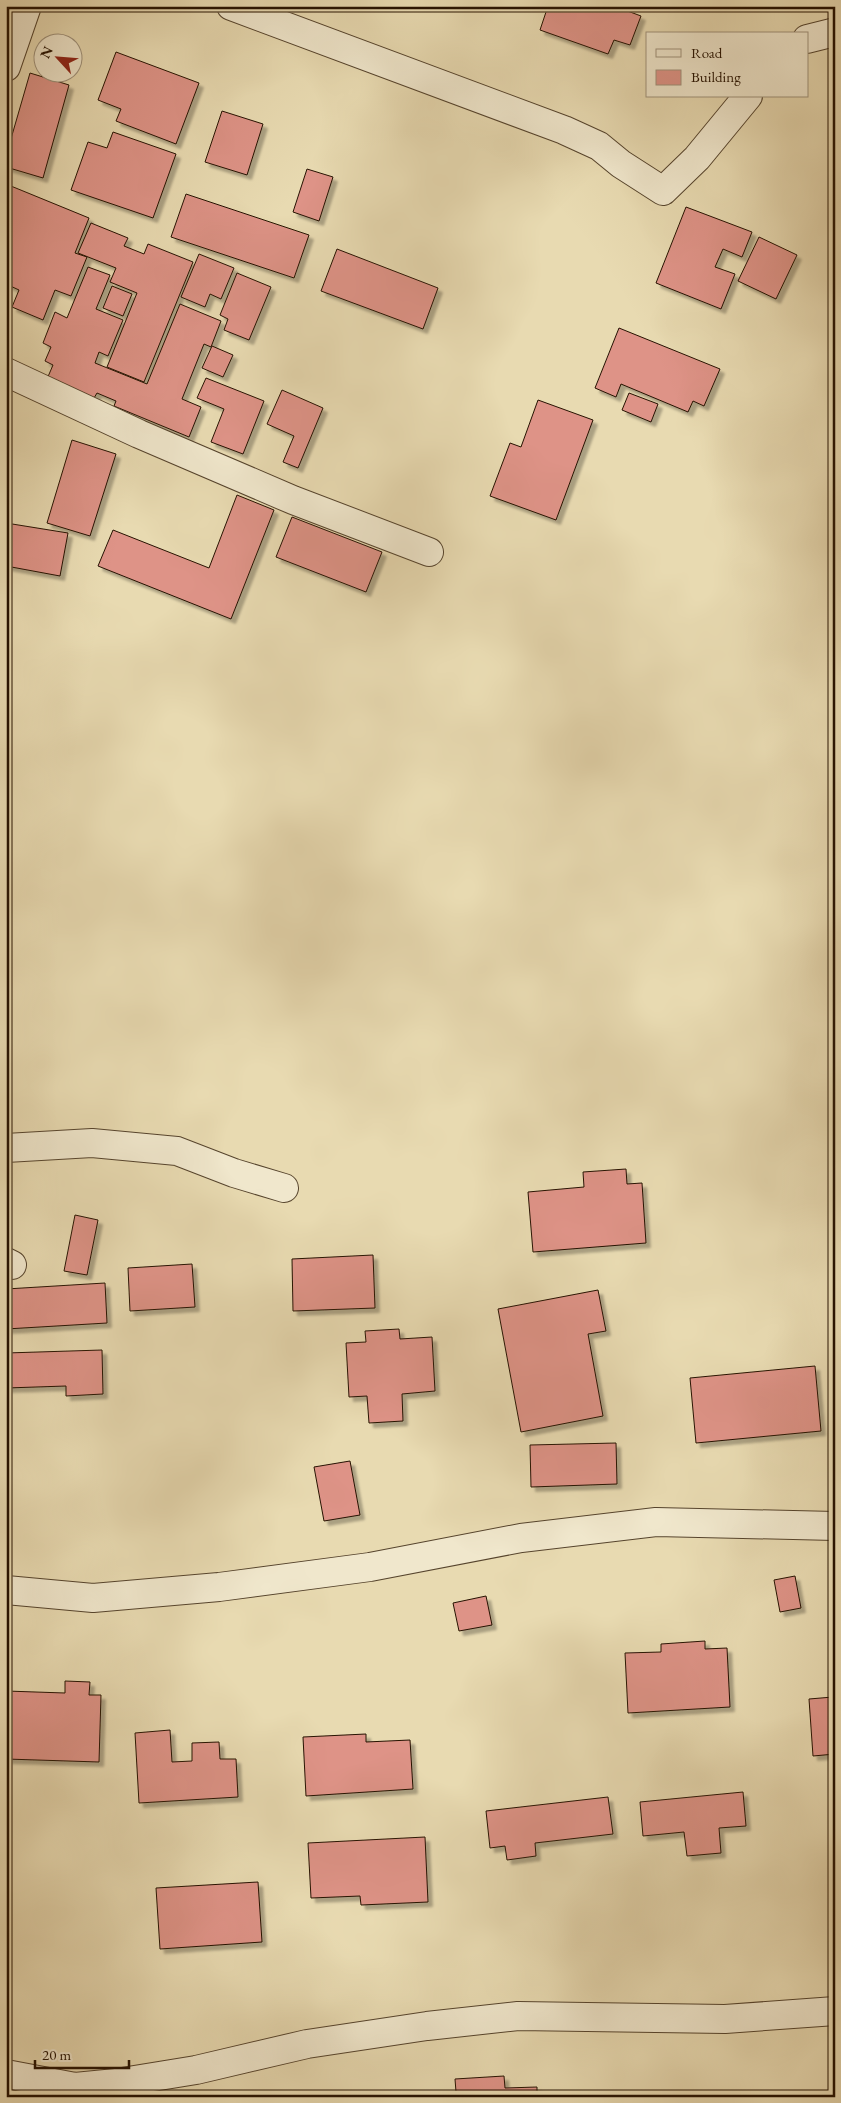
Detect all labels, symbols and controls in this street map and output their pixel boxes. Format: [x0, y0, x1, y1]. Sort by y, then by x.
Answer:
north arrow [32, 32, 82, 82]
legend [646, 32, 808, 98]
text: N [36, 43, 57, 61]
text: Road [691, 43, 723, 62]
text: Building [691, 67, 741, 86]
scale bar [35, 2038, 129, 2070]
text: 20 m [42, 2045, 71, 2064]

